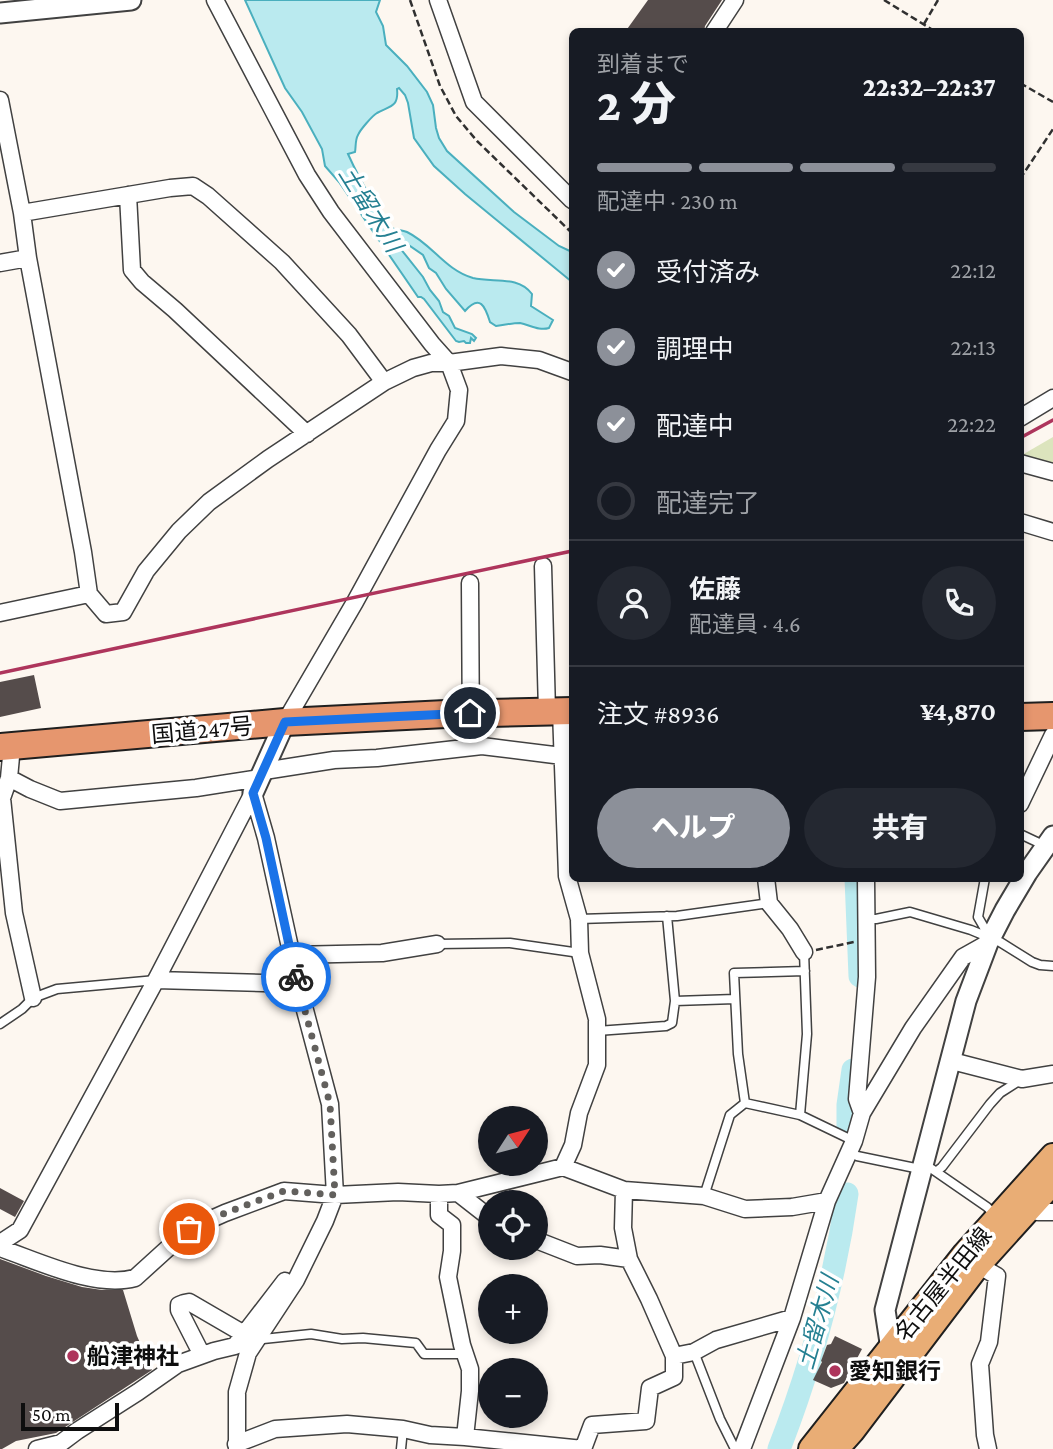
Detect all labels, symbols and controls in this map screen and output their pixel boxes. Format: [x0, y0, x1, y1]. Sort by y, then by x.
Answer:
text: 到着まで [597, 51, 689, 77]
text: 22:32–22:37 [863, 73, 996, 102]
text: 2 分 [597, 79, 676, 130]
water label: 土留木川 [334, 161, 409, 259]
text: 配達中 · 230 m [597, 188, 738, 214]
icon: check [597, 251, 635, 289]
text: 22:12 [950, 257, 996, 283]
text: 受付済み [656, 258, 760, 287]
icon: check [597, 328, 635, 366]
text: 22:13 [950, 334, 996, 360]
text: 調理中 [656, 335, 734, 364]
icon: check [597, 405, 635, 443]
text: 22:22 [947, 411, 996, 437]
text: 配達中 [656, 412, 734, 441]
text: 配達完了 [656, 489, 760, 518]
button: person [597, 566, 671, 640]
button: phone [922, 566, 996, 640]
text: 佐藤 [689, 575, 741, 604]
text: 配達員 · 4.6 [689, 611, 801, 637]
pin [440, 683, 500, 743]
icon: home [451, 694, 489, 732]
text: ¥4,870 [920, 697, 996, 726]
text: 注文 #8936 [597, 700, 719, 729]
street label: 国道247号 [150, 713, 254, 747]
button: ヘルプ [597, 788, 790, 868]
button: 共有 [804, 788, 996, 868]
courier [261, 942, 331, 1012]
icon: bike [277, 958, 315, 996]
north arrow [478, 1106, 548, 1176]
map controls [478, 1106, 548, 1428]
button: locate [478, 1190, 548, 1260]
pin [159, 1199, 219, 1259]
icon: bag [170, 1210, 208, 1248]
street label: 名古屋半田線 [889, 1222, 997, 1346]
water label: 土留木川 [791, 1269, 844, 1372]
button: + [478, 1274, 548, 1344]
place label: 船津神社 [87, 1343, 179, 1369]
marker: 船津神社 [65, 1348, 81, 1364]
button: − [478, 1358, 548, 1428]
place label: 愛知銀行 [849, 1358, 941, 1384]
marker: 愛知銀行 [827, 1363, 843, 1379]
scale bar [21, 1400, 119, 1432]
text: 50 m [32, 1404, 71, 1425]

